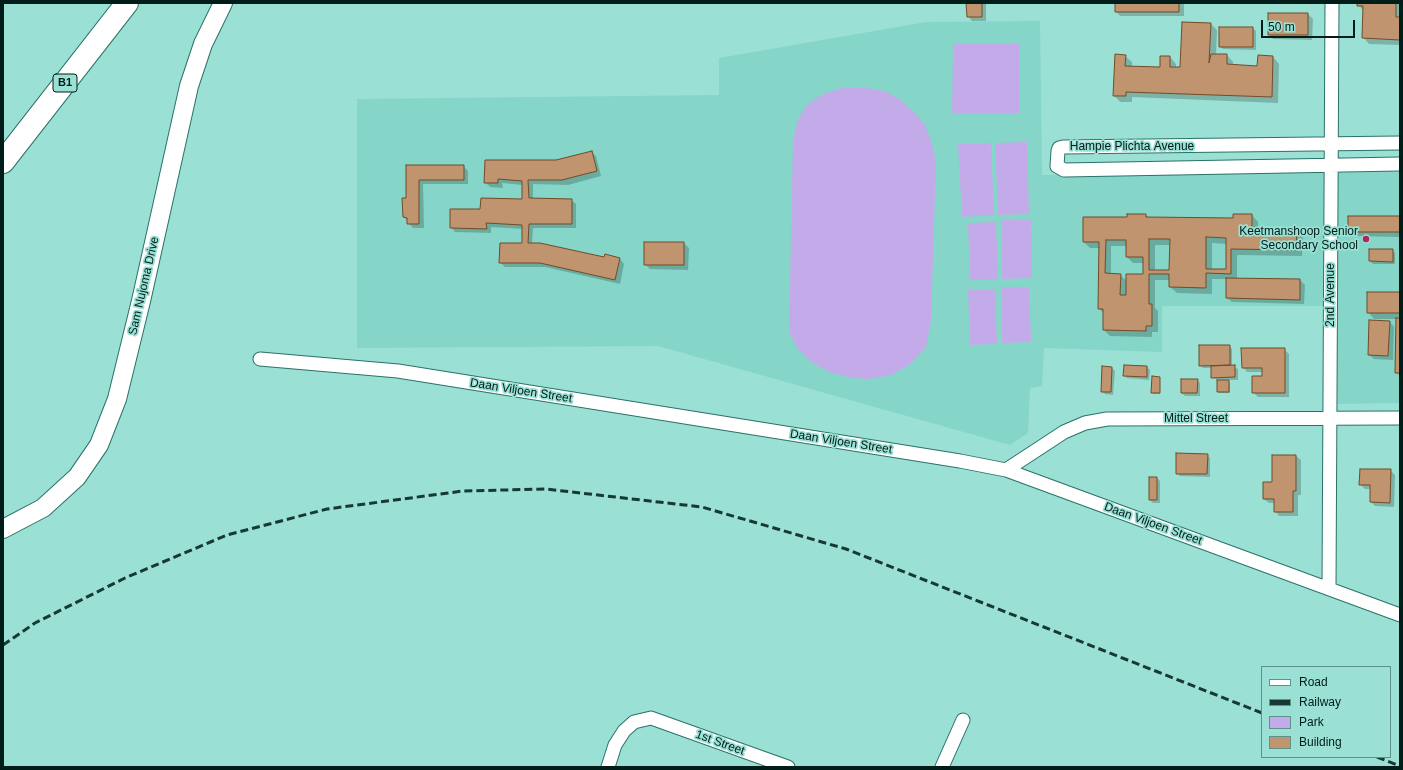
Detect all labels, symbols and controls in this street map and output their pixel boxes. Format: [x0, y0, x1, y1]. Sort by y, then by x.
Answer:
scale bar [1263, 12, 1357, 38]
text: 50 m [1268, 20, 1295, 34]
road number: B1 [53, 74, 77, 92]
street label: Hampie Plichta Avenue [1070, 140, 1194, 154]
place label: Keetmanshoop Senior Secondary School [1239, 225, 1358, 253]
marker: Keetmanshoop Senior Secondary School [1361, 234, 1371, 244]
street label: Sam Nujoma Drive [126, 235, 162, 337]
street label: 2nd Avenue [1324, 263, 1338, 327]
street label: Daan Viljoen Street [469, 376, 573, 406]
street label: Mittel Street [1164, 412, 1228, 426]
street label: Daan Viljoen Street [789, 427, 893, 457]
street label: Daan Viljoen Street [1102, 500, 1204, 548]
legend [1261, 666, 1391, 758]
text: Road [1299, 675, 1328, 689]
text: Railway [1299, 695, 1341, 709]
text: Park [1299, 715, 1324, 729]
street label: 1st Street [693, 727, 747, 759]
text: Building [1299, 735, 1342, 749]

